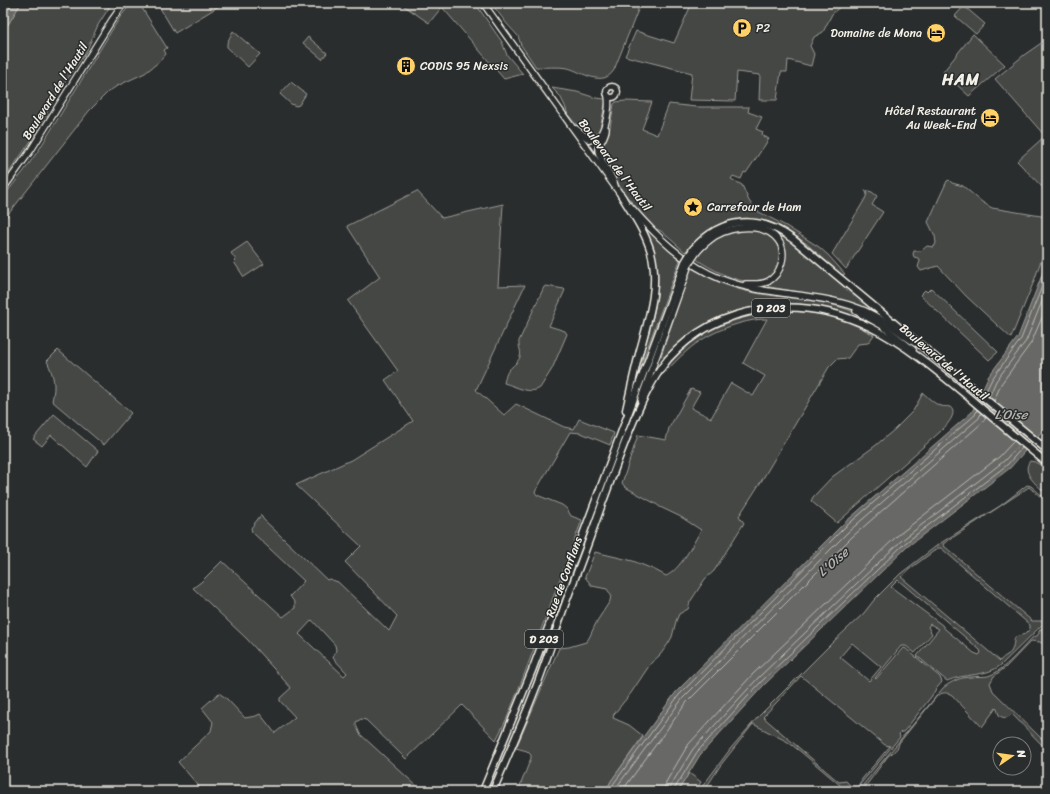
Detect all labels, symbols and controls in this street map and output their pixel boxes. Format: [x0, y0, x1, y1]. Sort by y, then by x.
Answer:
parking icon: P2 [731, 17, 753, 39]
place label: P2 [756, 17, 770, 39]
place label: Domaine de Mona [831, 22, 922, 44]
hotel icon: Domaine de Mona [925, 22, 947, 44]
street label: Boulevard de l'Hautil [16, 37, 94, 144]
building icon: CODIS 95 Nexsis [395, 55, 417, 77]
place label: CODIS 95 Nexsis [420, 55, 508, 77]
district label: HAM [941, 65, 980, 94]
place label: Hôtel Restaurant Au Week-End [885, 100, 977, 136]
hotel icon: Hôtel Restaurant Au Week-End [979, 107, 1001, 129]
street label: Boulevard de l'Hautil [573, 114, 658, 217]
place icon: Carrefour de Ham [682, 196, 704, 218]
place label: Carrefour de Ham [707, 196, 802, 218]
road number: D 203 [752, 299, 790, 317]
street label: Boulevard de l'Hautil [894, 318, 994, 407]
water label: L’Oise [995, 403, 1029, 426]
street label: Rue de Conflans [539, 534, 589, 620]
water label: L'Oise [812, 541, 855, 582]
road number: D 203 [525, 630, 563, 648]
north arrow [992, 736, 1032, 776]
text: N [1011, 747, 1031, 760]

